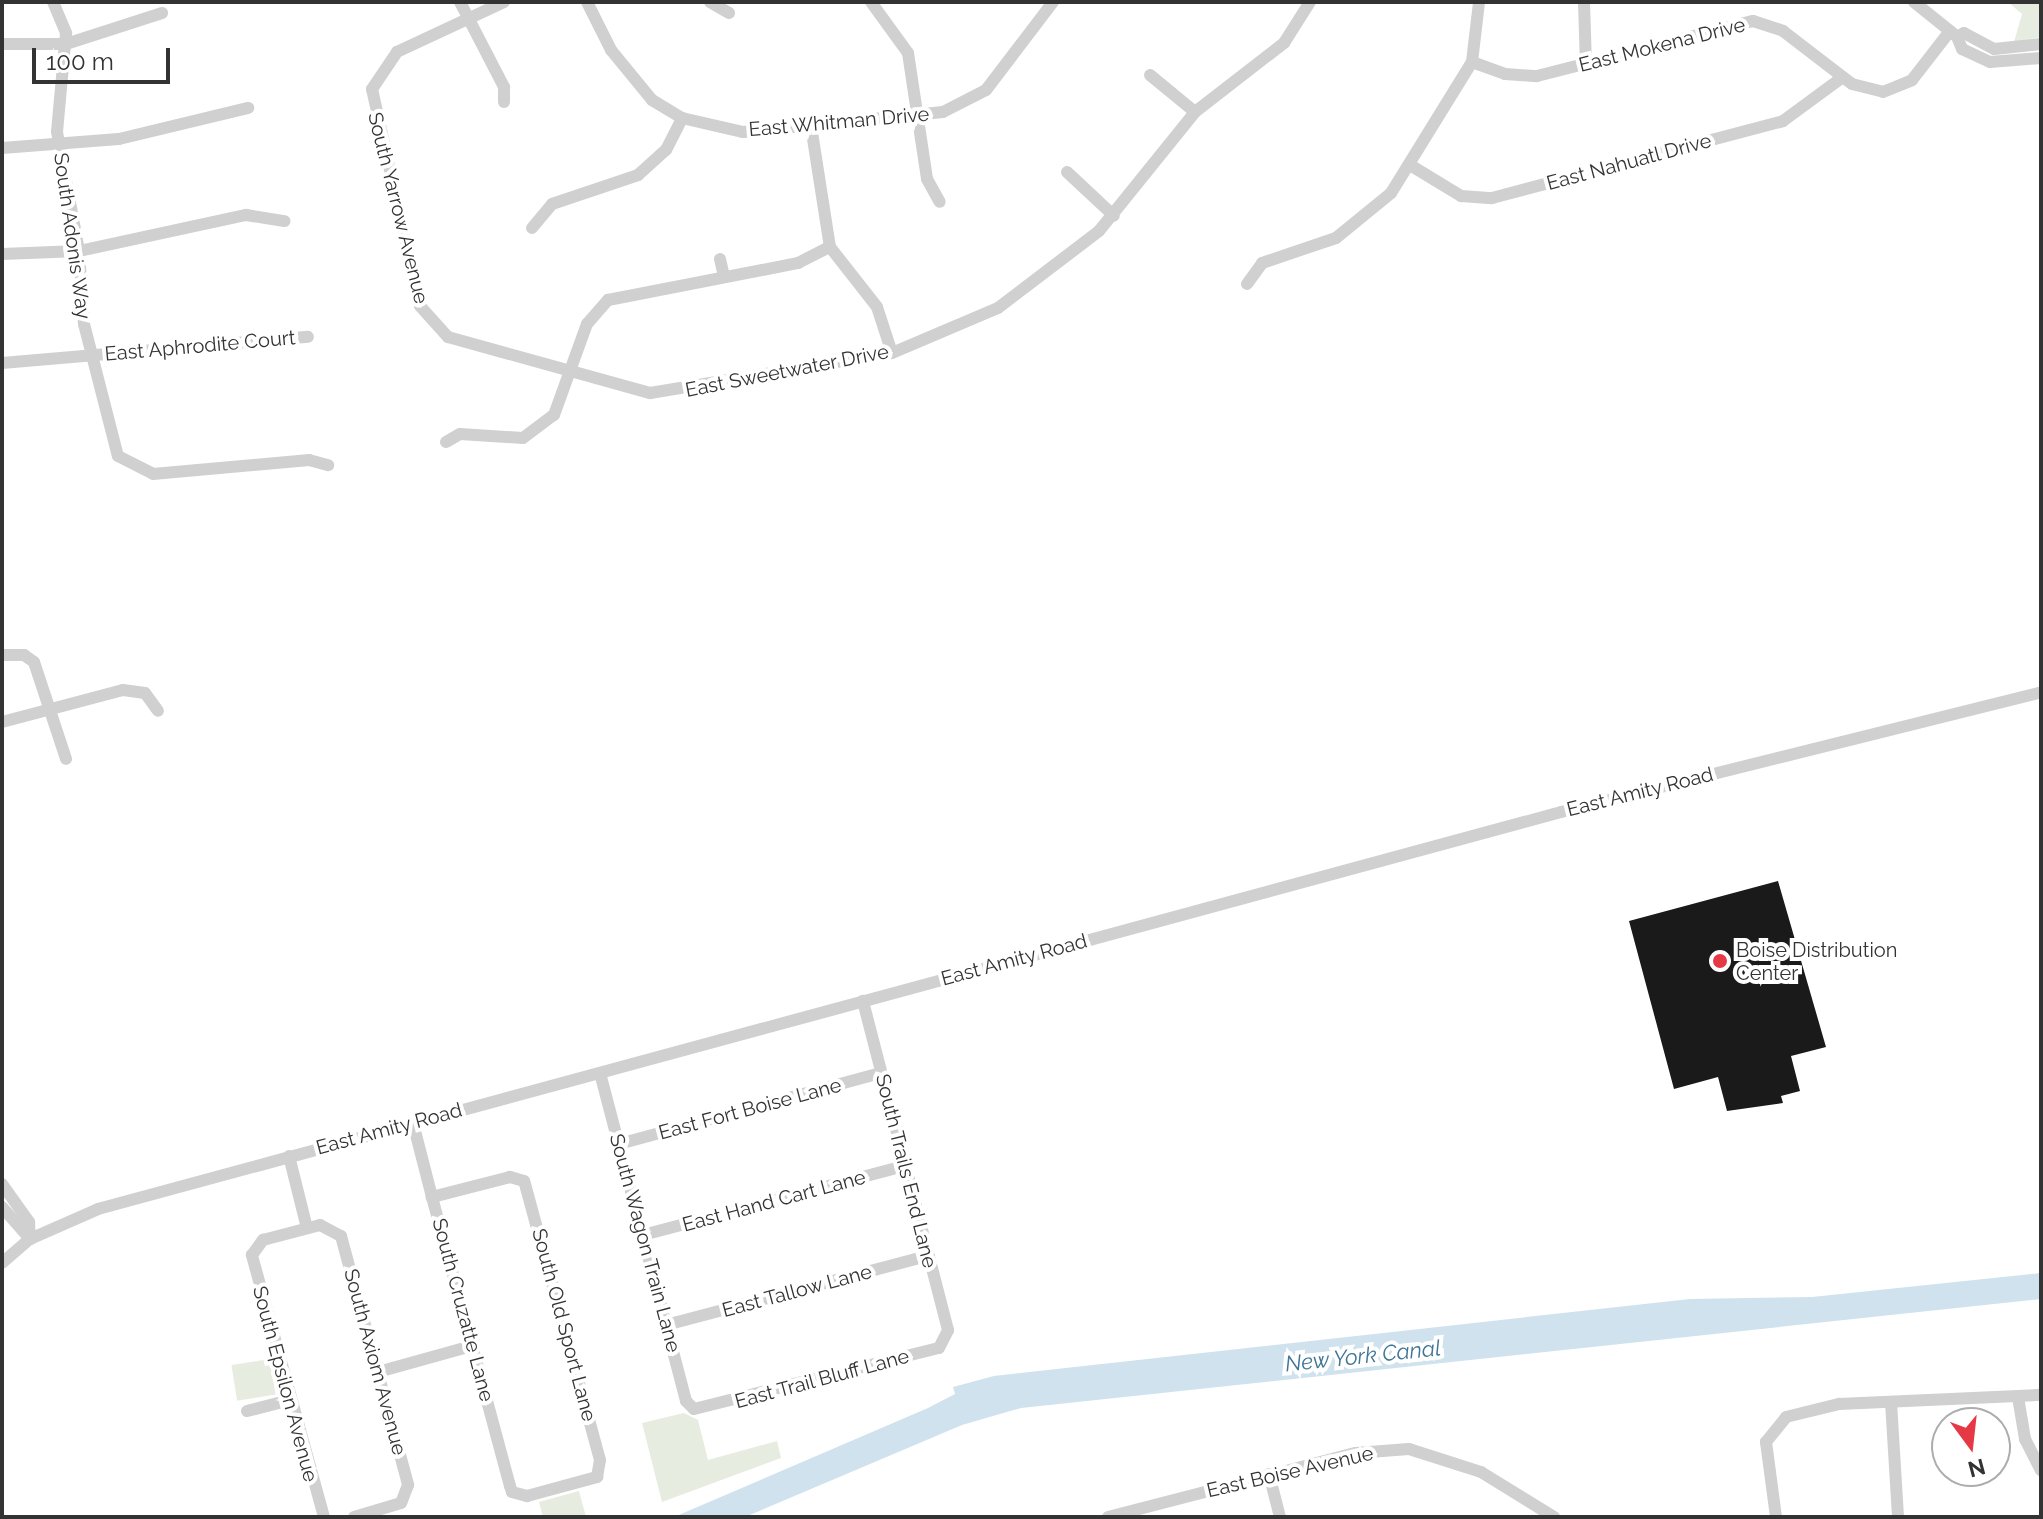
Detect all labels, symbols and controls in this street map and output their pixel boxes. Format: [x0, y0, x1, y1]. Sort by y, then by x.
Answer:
street label: East Mokena Drive [1576, 13, 1748, 77]
scale bar [36, 32, 174, 82]
text: 100 m [46, 47, 114, 76]
street label: East Whitman Drive [747, 102, 931, 142]
street label: South Yarrow Avenue [362, 109, 434, 307]
street label: East Nahuatl Drive [1544, 128, 1714, 196]
street label: South Adonis Way [48, 151, 96, 321]
street label: East Aphrodite Court [103, 326, 297, 366]
street label: East Sweetwater Drive [683, 339, 891, 403]
street label: East Amity Road [1564, 762, 1716, 822]
street label: East Amity Road [938, 929, 1090, 991]
place label: Boise Distribution Center [1736, 938, 1897, 985]
marker: Boise Distribution Center [1711, 952, 1729, 970]
street label: South Trails End Lane [870, 1071, 942, 1271]
street label: East Fort Boise Lane [656, 1073, 844, 1145]
street label: East Amity Road [313, 1098, 465, 1160]
street label: South Wagon Train Lane [604, 1130, 686, 1356]
street label: East Hand Cart Lane [680, 1165, 868, 1237]
street label: South Cruzatte Lane [427, 1216, 499, 1404]
street label: South Old Sport Lane [527, 1226, 601, 1424]
street label: East Tallow Lane [719, 1259, 875, 1323]
street label: South Axiom Avenue [338, 1266, 412, 1458]
street label: South Epsilon Avenue [247, 1283, 323, 1485]
water label: New York Canal [1283, 1335, 1443, 1377]
street label: East Trail Bluff Lane [731, 1344, 913, 1414]
north arrow [1931, 1407, 2011, 1487]
street label: East Boise Avenue [1204, 1441, 1376, 1503]
text: N [1965, 1454, 1988, 1483]

